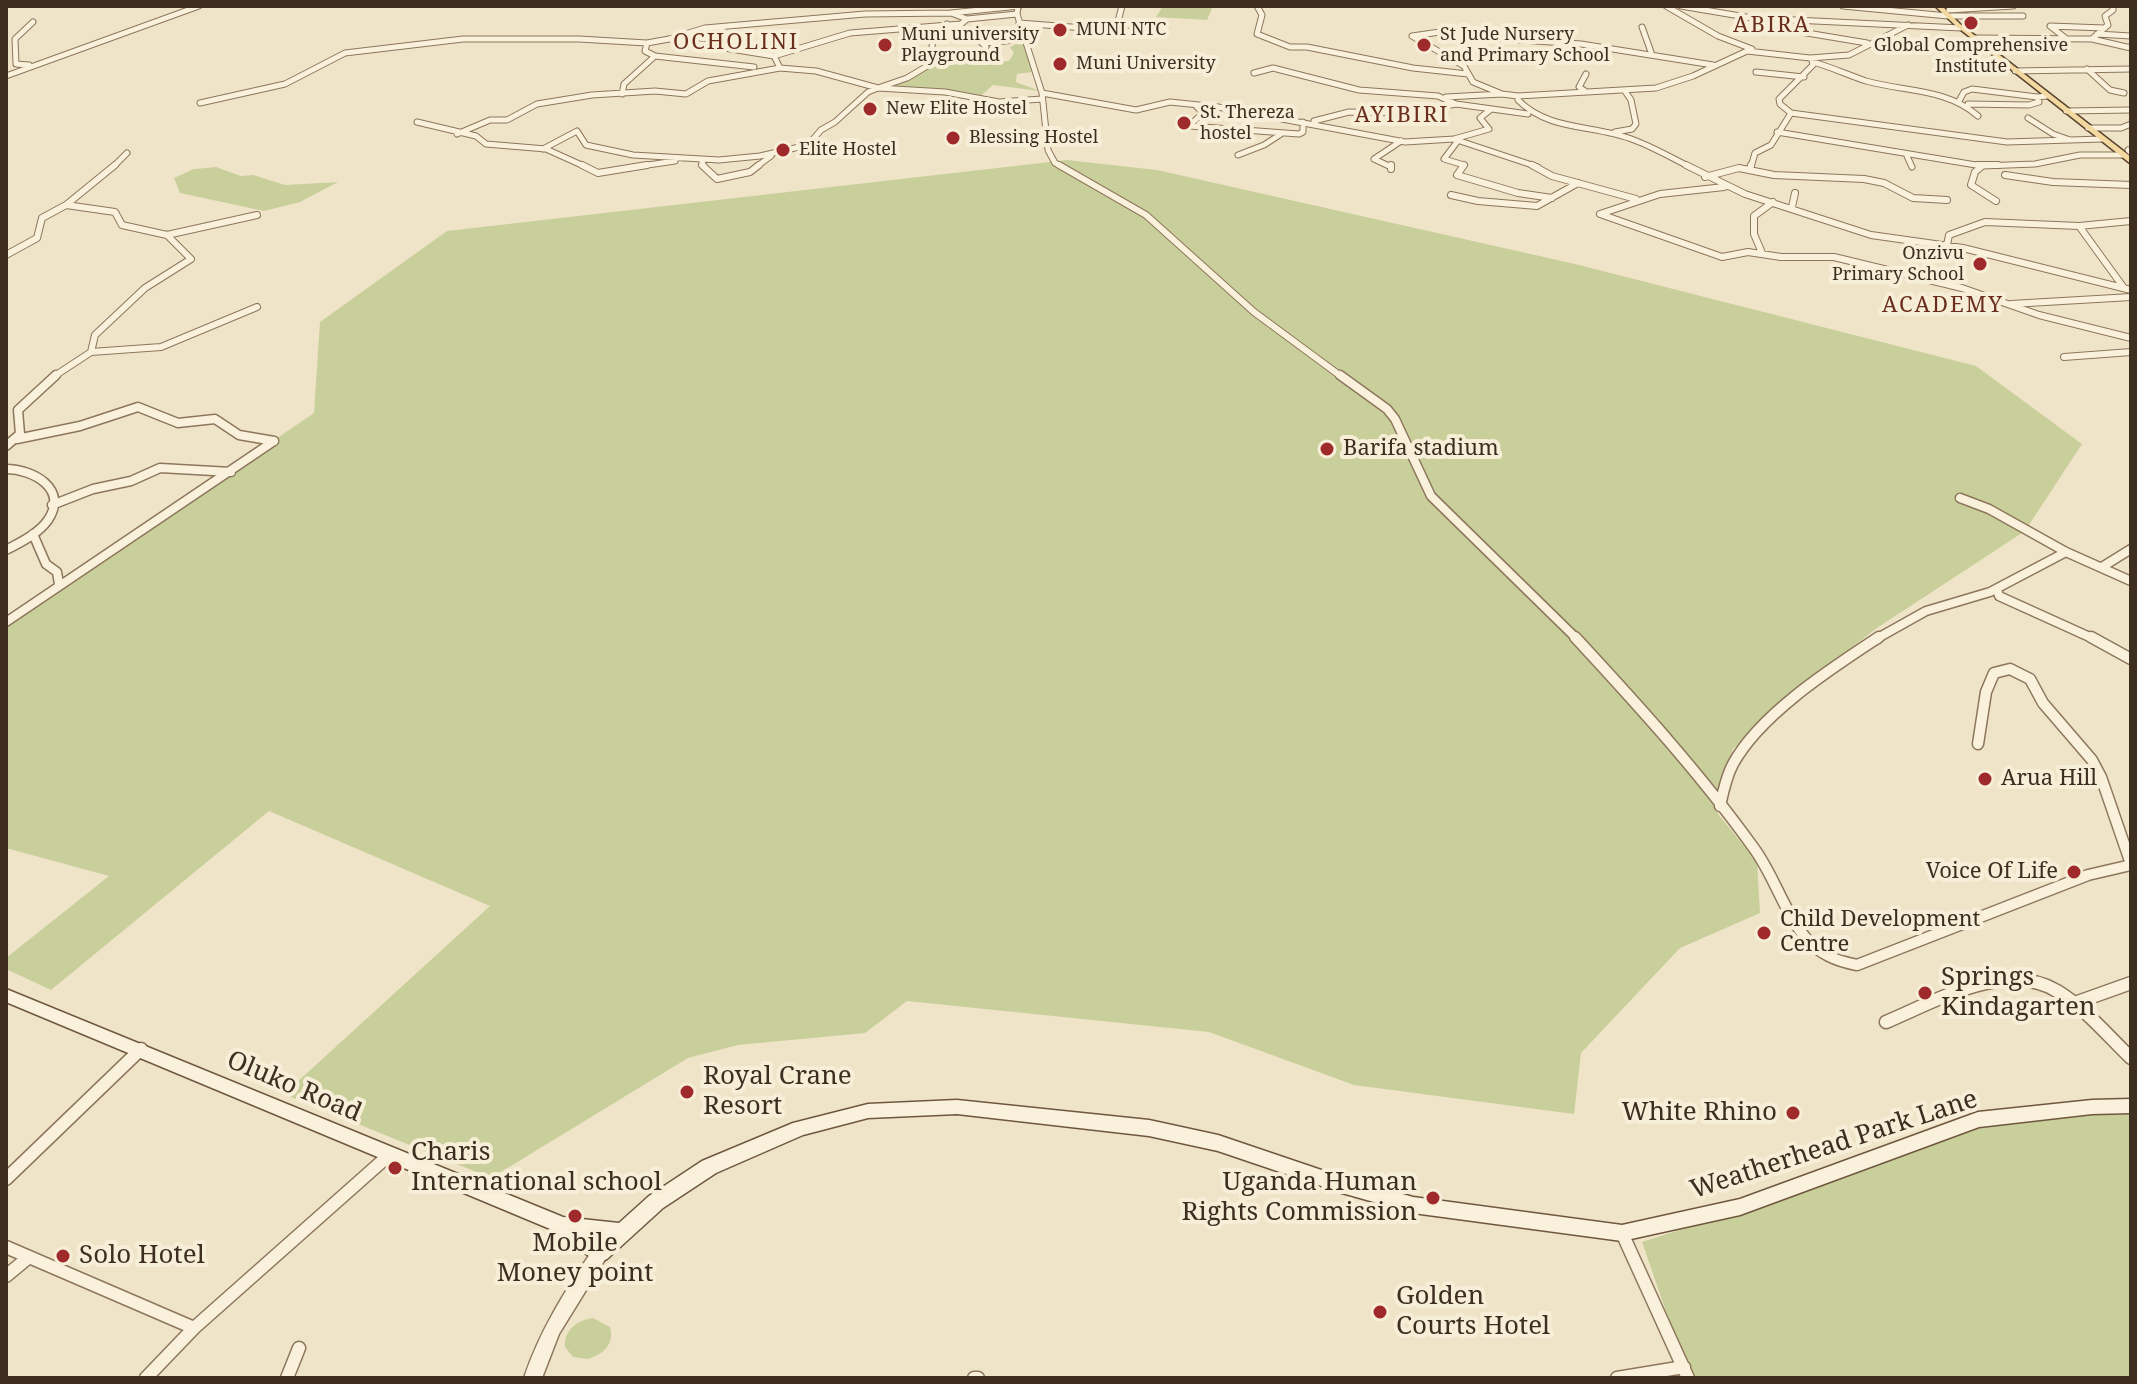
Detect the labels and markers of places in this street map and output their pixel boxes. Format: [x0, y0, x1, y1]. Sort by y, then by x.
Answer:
marker: Global Comprehensive Institute [1962, 14, 1980, 32]
place label: MUNI NTC [1076, 19, 1166, 41]
marker: MUNI NTC [1051, 21, 1069, 39]
place label: Muni university Playground [901, 24, 1039, 66]
place label: St Jude Nursery and Primary School [1440, 24, 1609, 66]
place label: Global Comprehensive Institute [1874, 35, 2068, 78]
marker: Muni university Playground [876, 36, 894, 54]
marker: St Jude Nursery and Primary School [1415, 36, 1433, 54]
place label: Muni University [1076, 53, 1216, 75]
marker: Muni University [1051, 55, 1069, 73]
place label: New Elite Hostel [886, 98, 1027, 120]
marker: New Elite Hostel [861, 100, 879, 118]
place label: St. Thereza hostel [1200, 102, 1295, 144]
marker: St. Thereza hostel [1175, 114, 1193, 132]
place label: Blessing Hostel [969, 127, 1098, 149]
marker: Blessing Hostel [944, 129, 962, 147]
place label: Elite Hostel [799, 139, 897, 161]
marker: Elite Hostel [774, 141, 792, 159]
place label: Onzivu Primary School [1832, 243, 1964, 286]
marker: Onzivu Primary School [1971, 255, 1989, 273]
place label: Barifa stadium [1343, 436, 1499, 462]
marker: Barifa stadium [1318, 440, 1336, 458]
place label: Arua Hill [2001, 766, 2097, 792]
marker: Arua Hill [1976, 770, 1994, 788]
place label: Voice Of Life [1926, 859, 2058, 885]
marker: Voice Of Life [2065, 863, 2083, 881]
place label: Child Development Centre [1780, 907, 1980, 958]
marker: Child Development Centre [1755, 924, 1773, 942]
place label: Springs Kindagarten [1941, 962, 2096, 1024]
marker: Springs Kindagarten [1916, 984, 1934, 1002]
place label: Royal Crane Resort [703, 1061, 852, 1122]
marker: Royal Crane Resort [678, 1083, 696, 1101]
place label: White Rhino [1621, 1097, 1777, 1129]
marker: White Rhino [1784, 1104, 1802, 1122]
place label: Charis International school [411, 1137, 662, 1198]
marker: Charis International school [386, 1159, 404, 1177]
place label: Uganda Human Rights Commission [1182, 1167, 1417, 1228]
marker: Uganda Human Rights Commission [1424, 1189, 1442, 1207]
marker: Mobile Money point [566, 1207, 584, 1225]
place label: Mobile Money point [497, 1228, 653, 1290]
place label: Solo Hotel [79, 1240, 205, 1272]
marker: Solo Hotel [54, 1247, 72, 1265]
place label: Golden Courts Hotel [1396, 1281, 1550, 1342]
marker: Golden Courts Hotel [1371, 1303, 1389, 1321]

